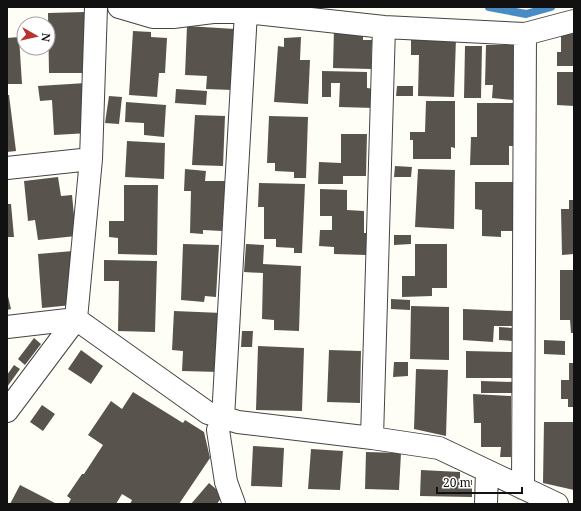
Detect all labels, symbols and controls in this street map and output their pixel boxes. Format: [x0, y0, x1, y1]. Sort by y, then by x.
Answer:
north arrow [16, 16, 56, 56]
text: N [38, 32, 54, 43]
scale bar [437, 469, 522, 495]
text: 20 m [443, 474, 471, 491]

